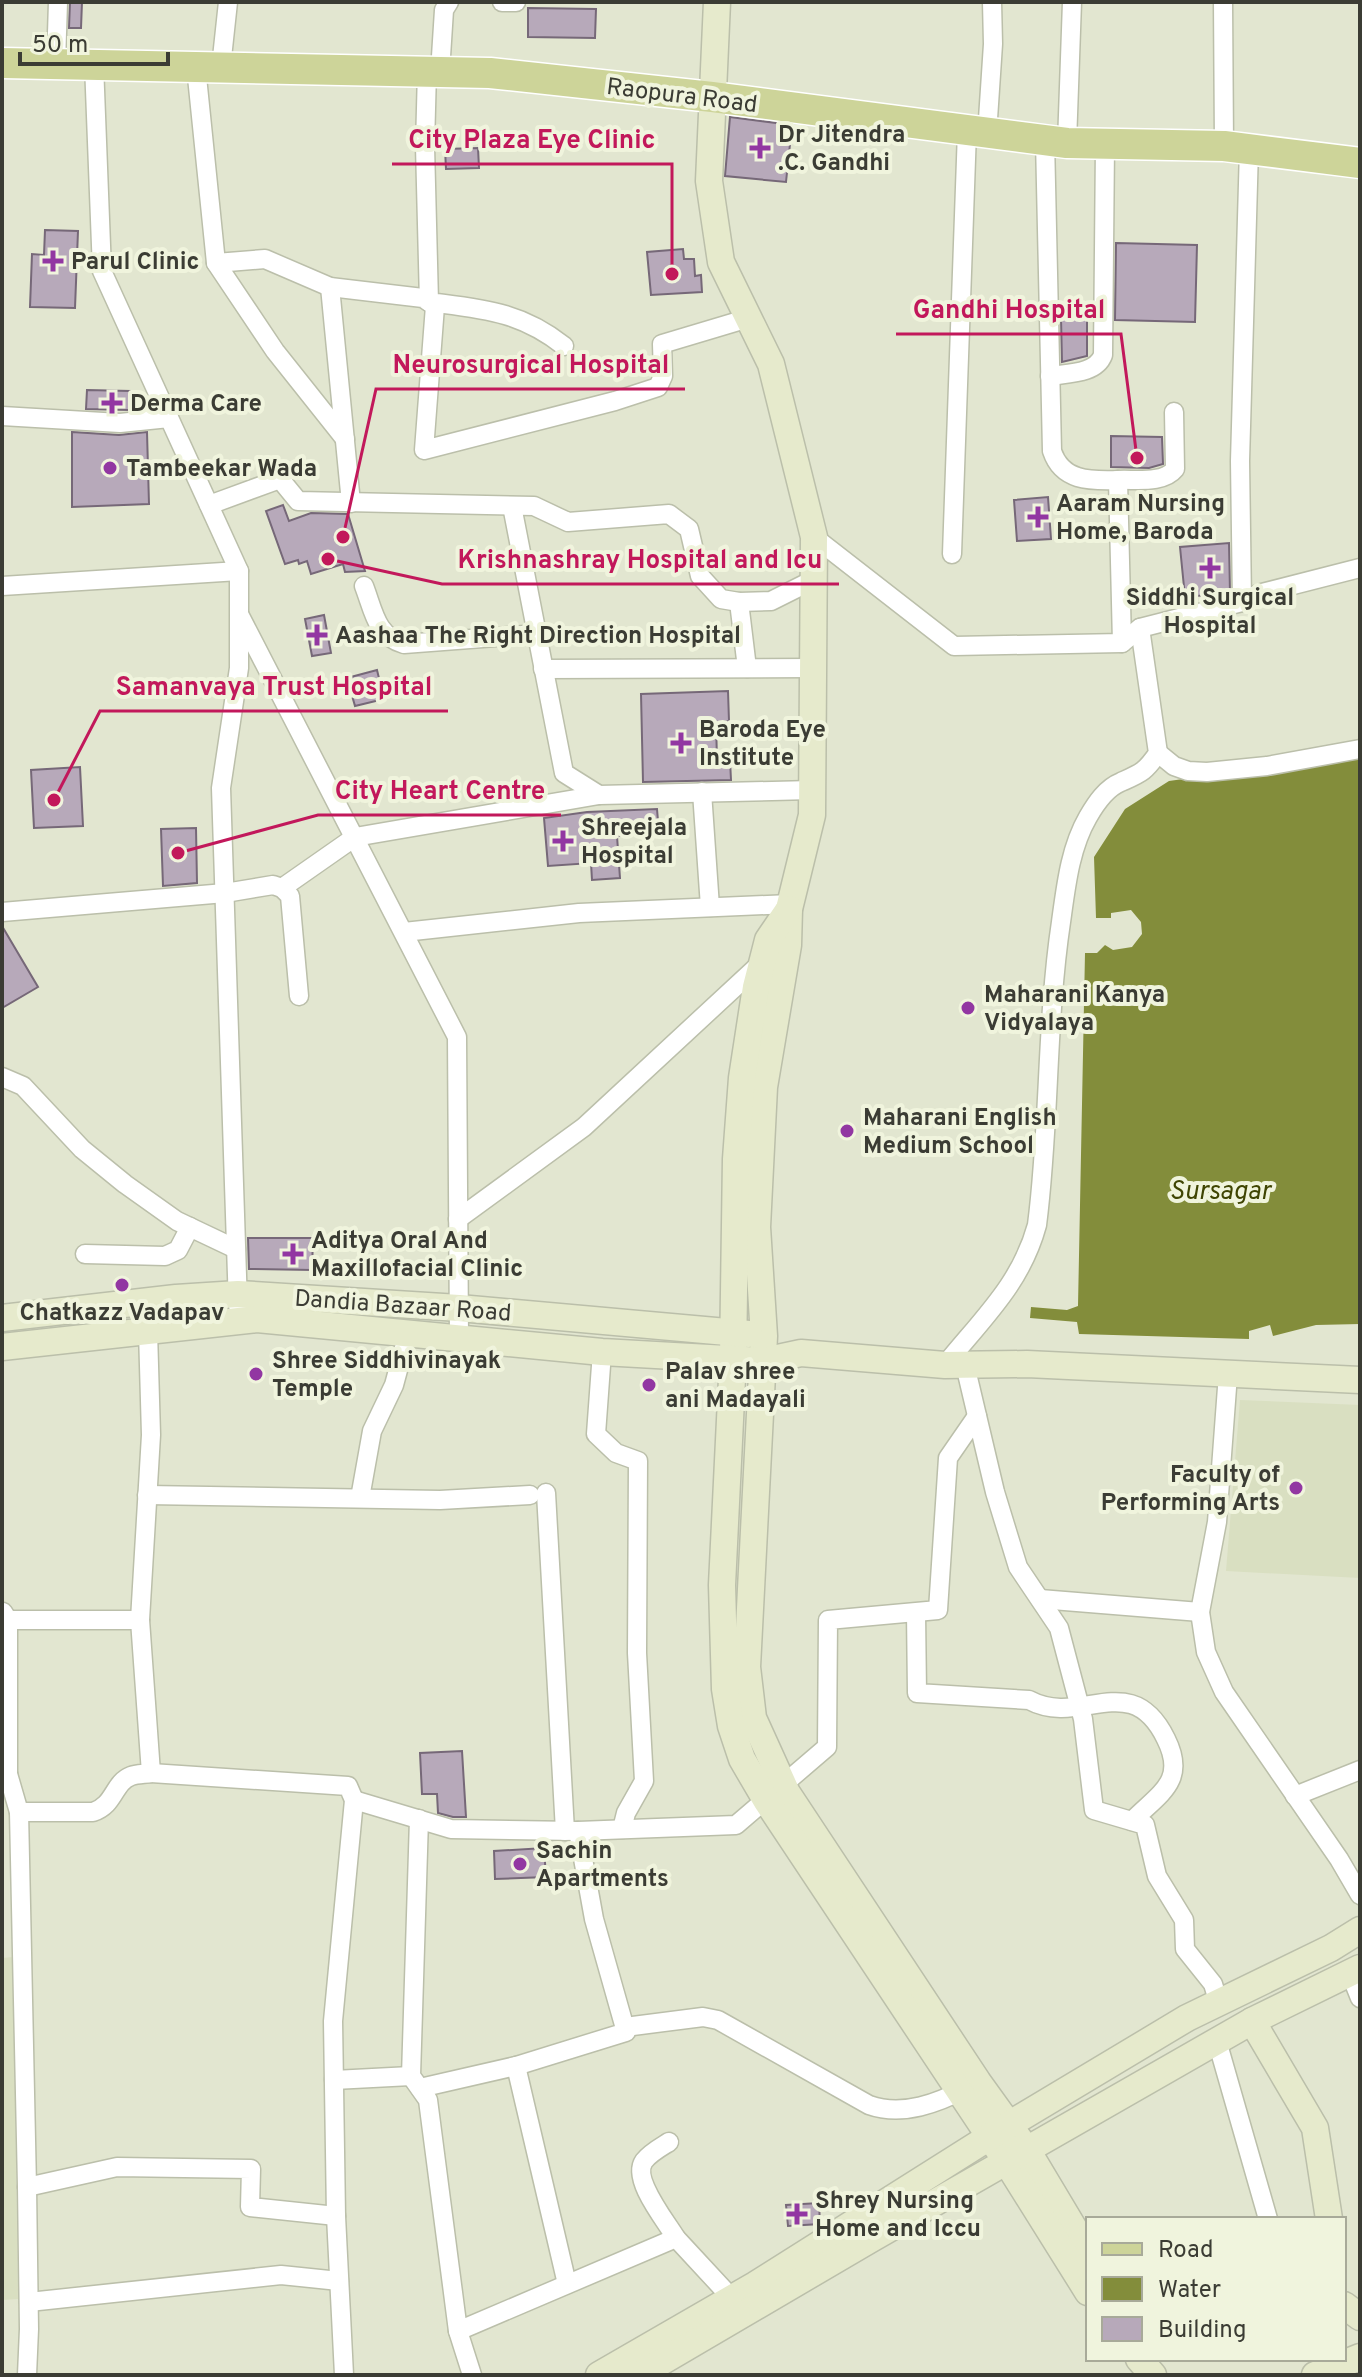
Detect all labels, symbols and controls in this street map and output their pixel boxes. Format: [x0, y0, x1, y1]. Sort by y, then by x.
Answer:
scale bar [20, 16, 168, 66]
text: 50 m [32, 31, 88, 61]
street label: Raopura Road [605, 73, 759, 121]
callout: City Plaza Eye Clinic [392, 114, 672, 164]
place label: Dr Jitendra .C. Gandhi [778, 121, 905, 179]
text: City Plaza Eye Clinic [408, 125, 656, 158]
marker: Dr Jitendra .C. Gandhi [749, 137, 771, 159]
place label: Parul Clinic [71, 248, 200, 278]
marker: Parul Clinic [42, 250, 64, 272]
callout: Gandhi Hospital [896, 284, 1121, 334]
text: Gandhi Hospital [913, 295, 1105, 328]
callout: Neurosurgical Hospital [376, 339, 685, 389]
text: Neurosurgical Hospital [393, 350, 669, 383]
place label: Derma Care [130, 390, 262, 420]
marker: Derma Care [101, 392, 123, 414]
place label: Tambeekar Wada [126, 455, 317, 485]
marker: Tambeekar Wada [101, 459, 119, 477]
place label: Aaram Nursing Home, Baroda [1056, 490, 1225, 548]
marker: Aaram Nursing Home, Baroda [1027, 506, 1049, 528]
callout: Krishnashray Hospital and Icu [442, 534, 839, 584]
text: Krishnashray Hospital and Icu [458, 545, 822, 578]
marker: Siddhi Surgical Hospital [1199, 557, 1221, 579]
place label: Siddhi Surgical Hospital [1126, 584, 1294, 642]
place label: Aashaa The Right Direction Hospital [335, 622, 741, 652]
marker: Aashaa The Right Direction Hospital [306, 624, 328, 646]
callout: Samanvaya Trust Hospital [100, 661, 448, 711]
text: Samanvaya Trust Hospital [116, 672, 432, 705]
place label: Baroda Eye Institute [699, 716, 826, 774]
marker: Baroda Eye Institute [670, 732, 692, 754]
callout: City Heart Centre [318, 765, 561, 815]
text: City Heart Centre [335, 776, 545, 809]
place label: Shreejala Hospital [581, 814, 687, 872]
marker: Shreejala Hospital [552, 830, 574, 852]
place label: Maharani Kanya Vidyalaya [984, 981, 1165, 1039]
marker: Maharani Kanya Vidyalaya [959, 999, 977, 1017]
place label: Maharani English Medium School [863, 1104, 1057, 1162]
marker: Maharani English Medium School [838, 1122, 856, 1140]
water label: Sursagar [1169, 1176, 1273, 1209]
place label: Aditya Oral And Maxillofacial Clinic [311, 1227, 523, 1285]
marker: Aditya Oral And Maxillofacial Clinic [282, 1243, 304, 1265]
marker: Chatkazz Vadapav [113, 1276, 131, 1294]
street label: Dandia Bazaar Road [293, 1284, 512, 1330]
place label: Chatkazz Vadapav [19, 1299, 225, 1329]
place label: Shree Siddhivinayak Temple [272, 1347, 501, 1405]
place label: Palav shree ani Madayali [665, 1358, 806, 1416]
marker: Shree Siddhivinayak Temple [247, 1365, 265, 1383]
marker: Palav shree ani Madayali [640, 1376, 658, 1394]
place label: Faculty of Performing Arts [1101, 1461, 1280, 1519]
marker: Faculty of Performing Arts [1287, 1479, 1305, 1497]
place label: Sachin Apartments [536, 1837, 669, 1895]
marker: Sachin Apartments [511, 1855, 529, 1873]
place label: Shrey Nursing Home and Iccu [815, 2187, 981, 2245]
marker: Shrey Nursing Home and Iccu [786, 2203, 808, 2225]
legend [1086, 2217, 1346, 2361]
text: Road [1158, 2236, 1214, 2266]
text: Water [1158, 2276, 1221, 2306]
text: Building [1158, 2316, 1247, 2346]

